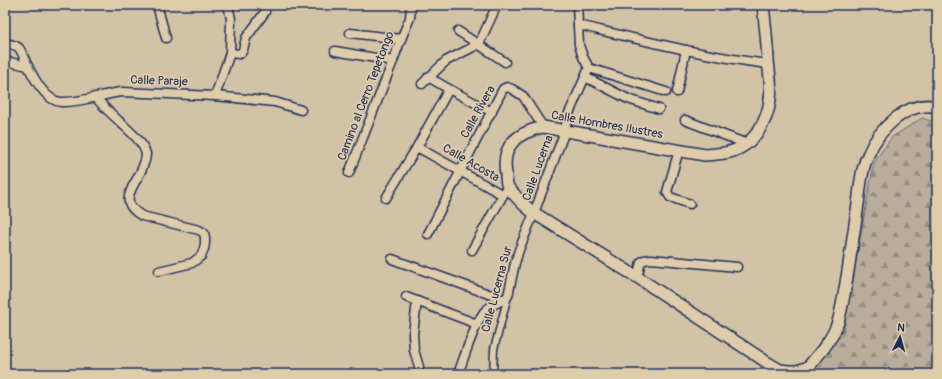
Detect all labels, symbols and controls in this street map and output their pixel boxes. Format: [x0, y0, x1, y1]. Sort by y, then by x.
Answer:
street label: Camino al Cerro Tepetongo [334, 29, 398, 163]
street label: Calle Paraje [130, 73, 188, 90]
street label: Calle Rivera [457, 83, 499, 141]
street label: Calle Hombres Ilustres [550, 108, 665, 142]
street label: Calle Lucerna [519, 133, 557, 203]
street label: Calle Acosta [440, 141, 503, 186]
street label: Calle Lucerna Sur [478, 244, 516, 334]
north arrow [880, 317, 920, 357]
text: N [897, 321, 906, 334]

